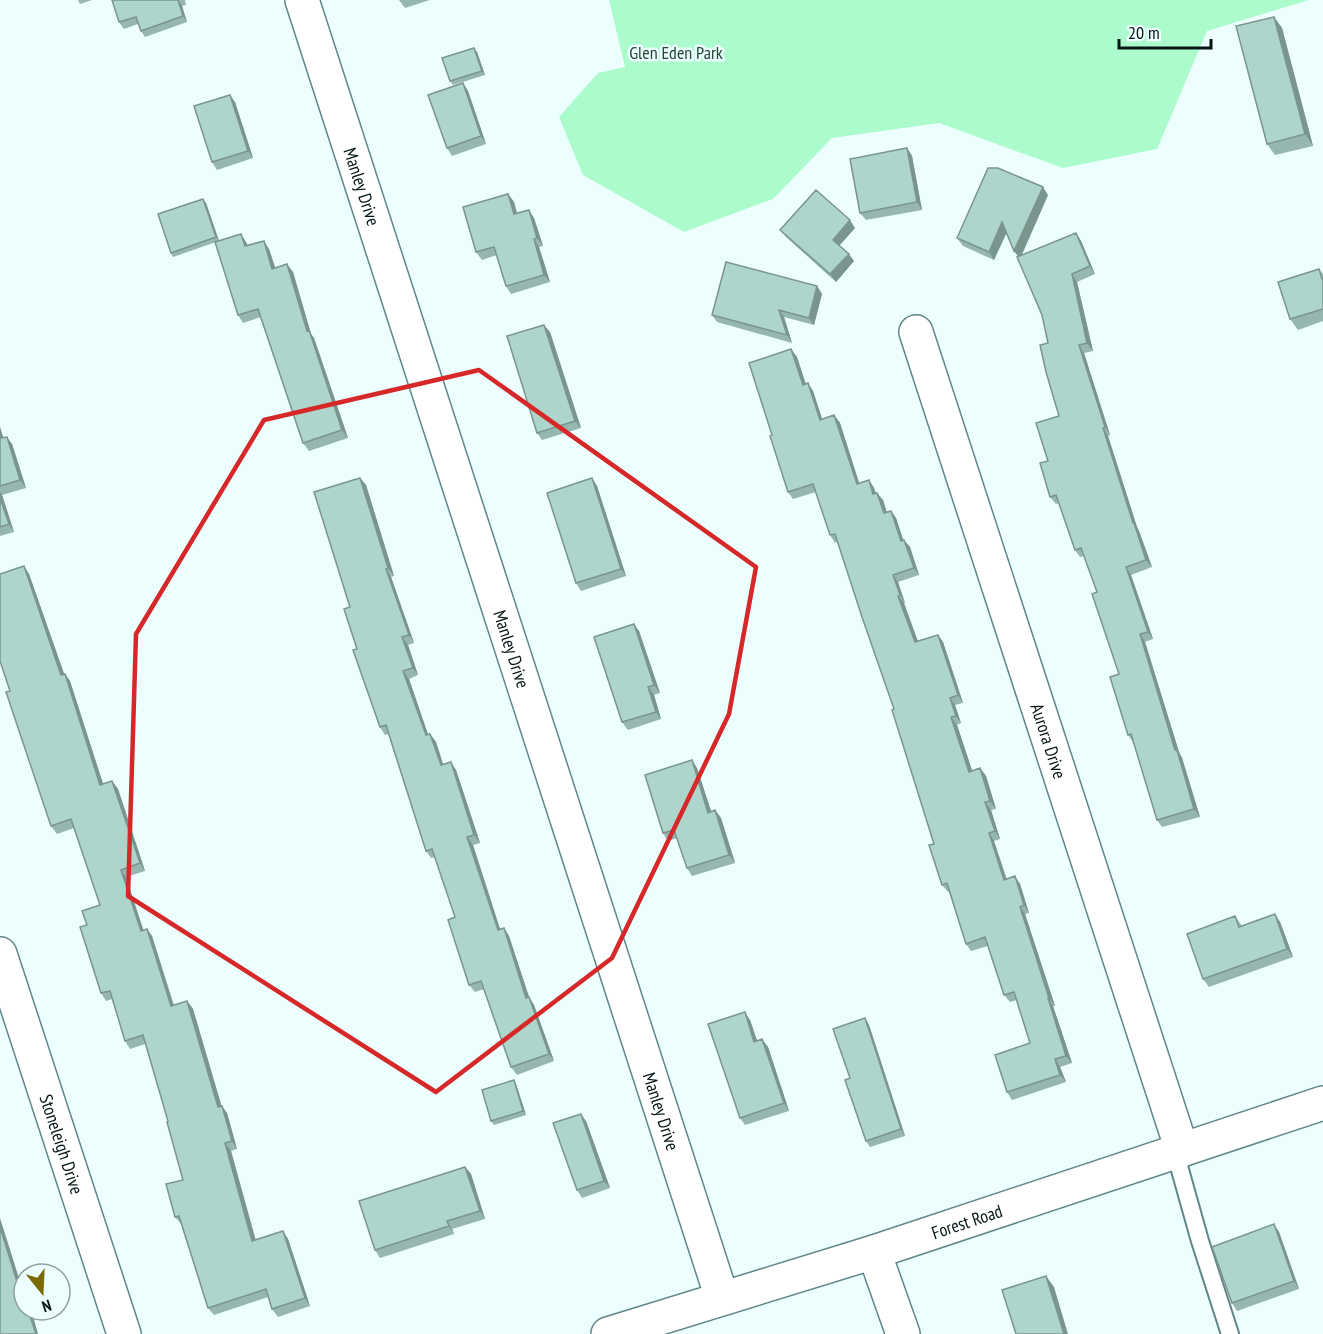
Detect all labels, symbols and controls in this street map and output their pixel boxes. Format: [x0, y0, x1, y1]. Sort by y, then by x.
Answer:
scale bar [1119, 12, 1210, 50]
text: 20 m [1128, 21, 1160, 44]
park label: Glen Eden Park [629, 41, 723, 64]
street label: Manley Drive [339, 145, 386, 228]
street label: Manley Drive [489, 607, 535, 691]
street label: Aurora Drive [1026, 700, 1072, 781]
street label: Manley Drive [638, 1069, 685, 1153]
street label: Stoneleigh Drive [35, 1091, 89, 1197]
street label: Forest Road [928, 1199, 1005, 1244]
north arrow [12, 1262, 72, 1322]
text: N [39, 1295, 54, 1317]

